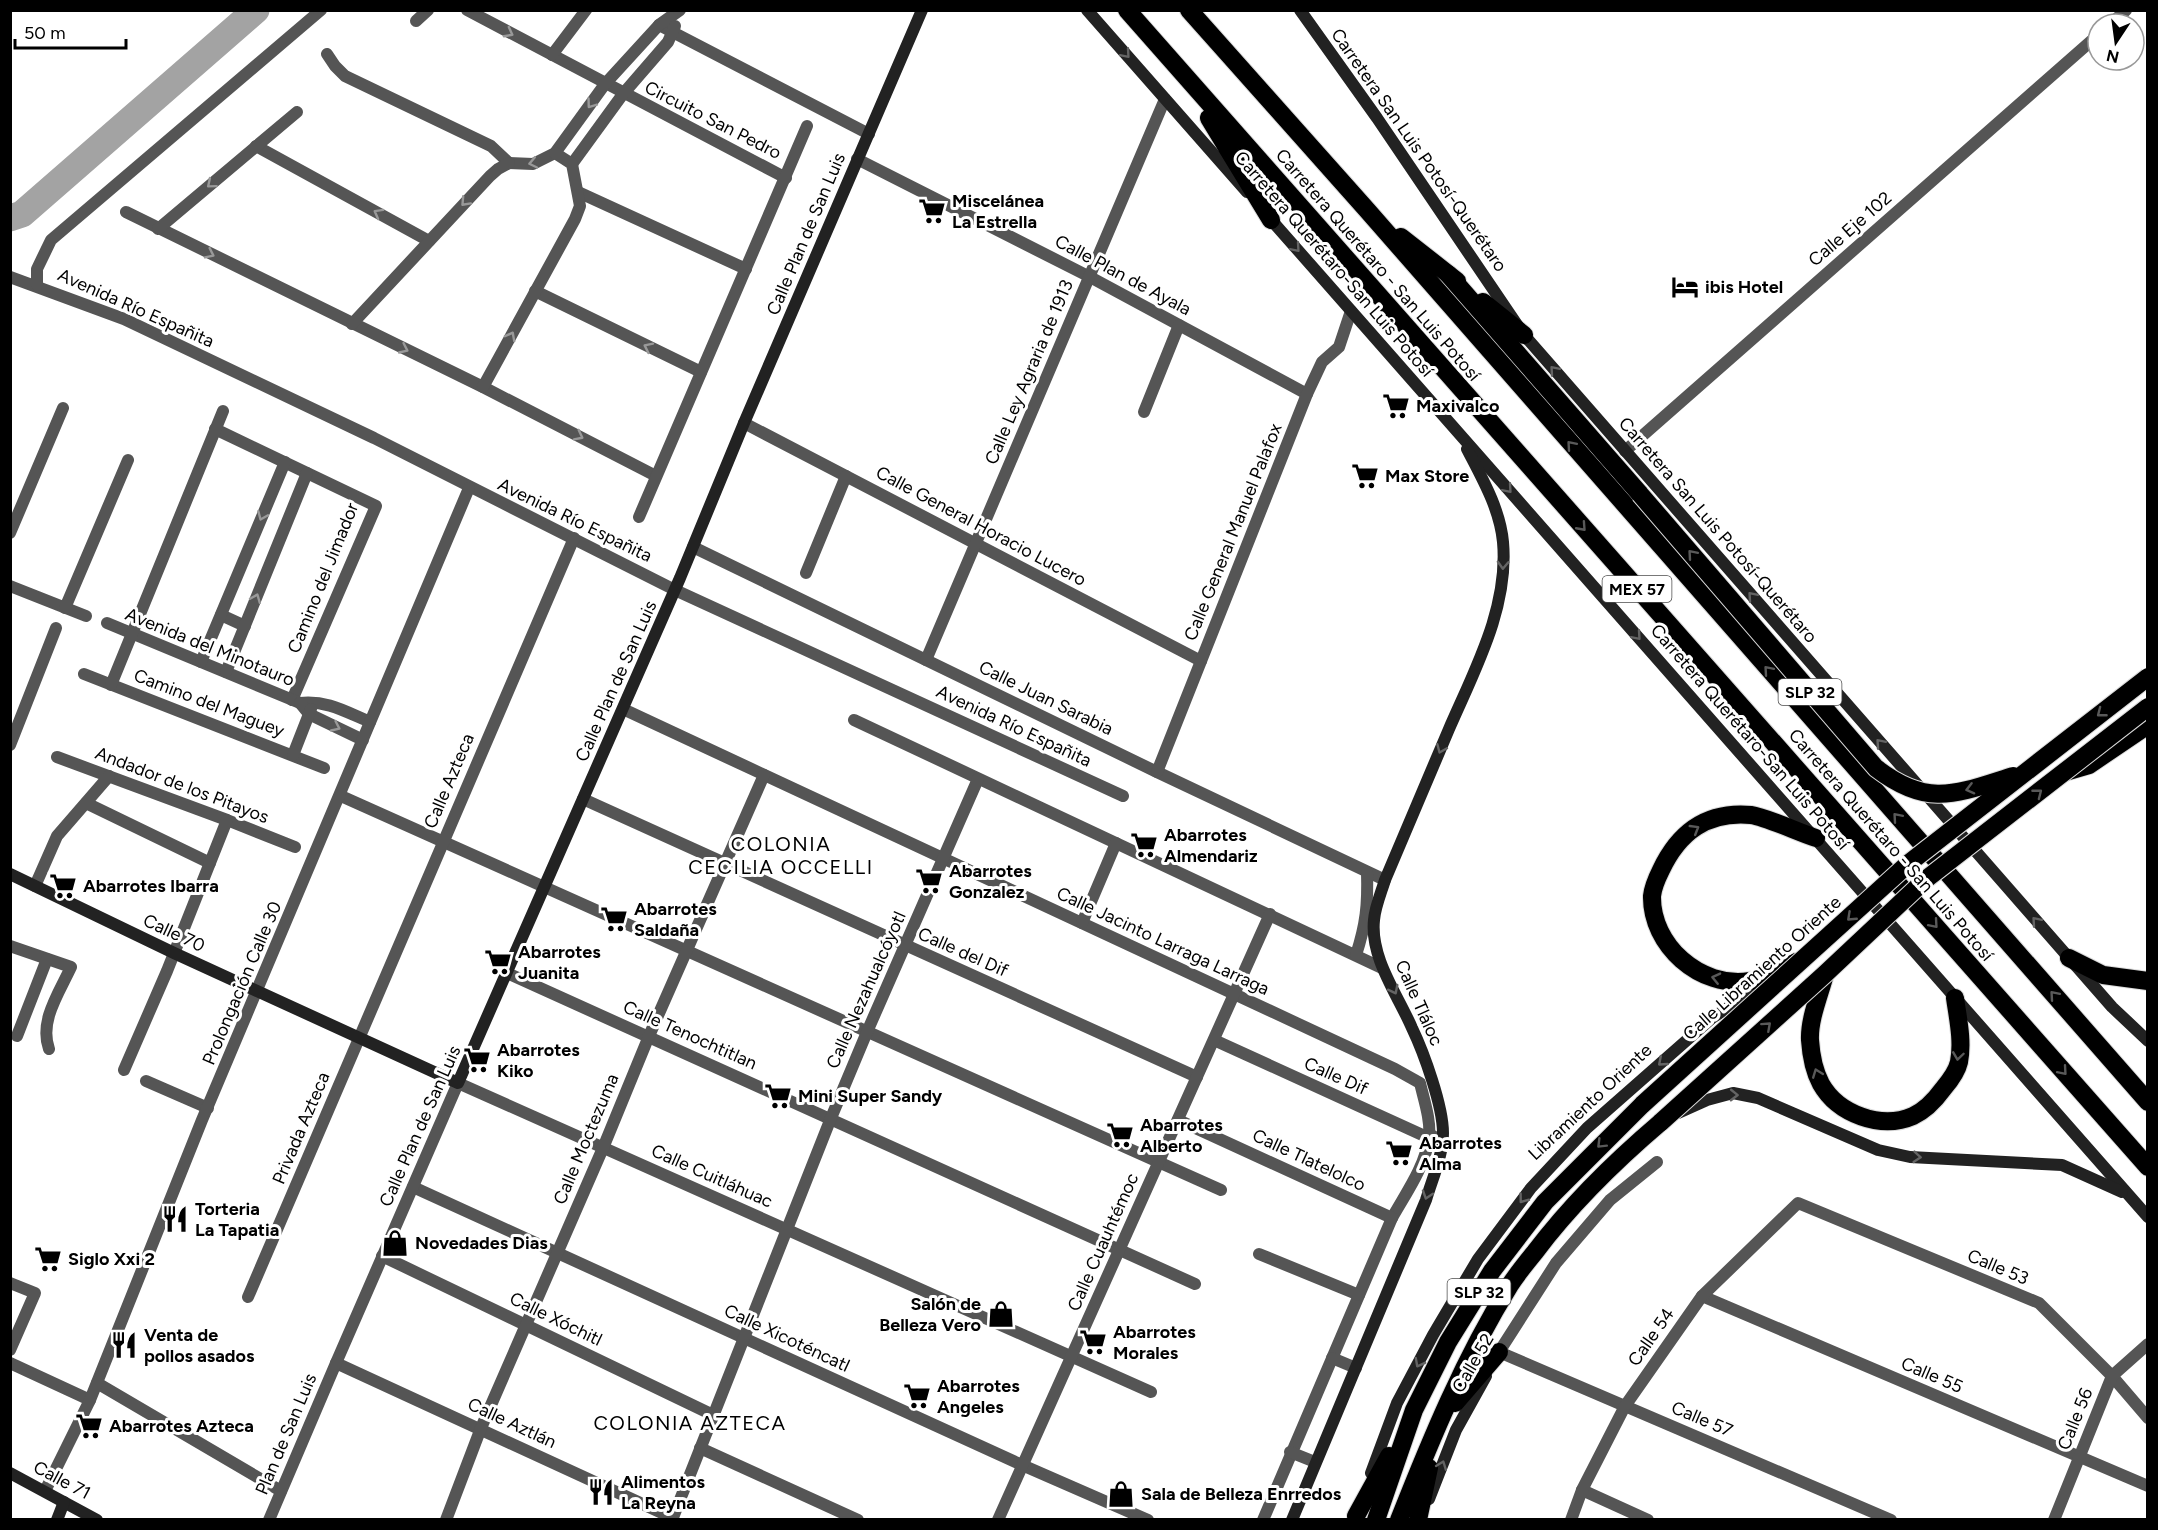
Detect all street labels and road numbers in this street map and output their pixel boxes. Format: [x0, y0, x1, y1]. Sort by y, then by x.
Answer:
street label: Carretera San Luis Potosí-Querétaro [1326, 24, 1512, 276]
street label: Circuito San Pedro [641, 76, 785, 164]
street label: Carretera Querétaro - San Luis Potosí [1271, 144, 1485, 386]
street label: Carretera Querétaro-San Luis Potosí [1230, 147, 1439, 382]
street label: Calle Plan de San Luis [762, 150, 850, 318]
street label: Calle Eje 102 [1804, 187, 1896, 271]
street label: Calle Plan de Ayala [1051, 230, 1195, 320]
street label: Avenida Río Españita [54, 264, 218, 352]
street label: Calle Ley Agraria de 1913 [980, 276, 1078, 468]
street label: Carretera San Luis Potosí-Querétaro [1614, 413, 1822, 647]
street label: Calle General Manuel Palafox [1179, 420, 1287, 644]
street label: Calle General Horacio Lucero [872, 461, 1090, 591]
street label: Avenida Río Españita [494, 473, 656, 567]
street label: Camino del Jimador [283, 500, 363, 656]
road number: MEX 57 [1602, 576, 1672, 602]
street label: Calle Plan de San Luis [571, 597, 661, 765]
street label: Avenida del Minotauro [122, 603, 298, 691]
street label: Carretera Querétaro-San Luis Potosí [1646, 620, 1855, 855]
street label: Calle Juan Sarabia [975, 656, 1117, 740]
street label: Camino del Maguey [131, 664, 288, 742]
road number: SLP 32 [1778, 679, 1842, 705]
street label: Avenida Río Españita [933, 680, 1095, 772]
street label: Carretera Querétaro - San Luis Potosí [1784, 724, 1998, 966]
street label: Calle Azteca [419, 730, 479, 832]
street label: Andador de los Pitayos [92, 742, 272, 828]
street label: Calle Jacinto Larraga Larraga [1053, 882, 1273, 1000]
street label: Calle Libramiento Oriente [1678, 891, 1846, 1045]
street label: Prolongación Calle 30 [198, 898, 286, 1068]
street label: Calle Nezahualcóyotl [821, 908, 911, 1072]
street label: Calle 70 [140, 909, 208, 957]
street label: Calle del Dif [915, 922, 1012, 982]
street label: Calle Tláloc [1390, 957, 1448, 1050]
street label: Calle Tenochtitlan [620, 996, 760, 1074]
street label: Libramiento Oriente [1524, 1039, 1657, 1165]
street label: Calle Plan de San Luis [375, 1042, 465, 1210]
street label: Calle Dif [1301, 1052, 1372, 1100]
street label: Privada Azteca [268, 1069, 334, 1187]
street label: Calle Moctezuma [549, 1070, 623, 1208]
street label: Calle Tlatelolco [1249, 1124, 1369, 1196]
street label: Calle Cuitláhuac [648, 1139, 776, 1213]
street label: Calle Cuauhtémoc [1063, 1169, 1143, 1314]
street label: Calle 53 [1964, 1244, 2032, 1290]
road number: SLP 32 [1448, 1279, 1510, 1305]
street label: Calle Xóchitl [506, 1287, 606, 1351]
street label: Calle Xicoténcatl [721, 1299, 853, 1377]
street label: Calle 54 [1623, 1304, 1679, 1370]
street label: Calle 52 [1447, 1329, 1499, 1397]
street label: Calle 55 [1898, 1352, 1966, 1398]
street label: Plan de San Luis [251, 1370, 321, 1498]
street label: Calle 56 [2053, 1385, 2097, 1453]
street label: Calle Aztlán [464, 1393, 560, 1453]
street label: Calle 57 [1668, 1396, 1736, 1442]
street label: Calle 71 [30, 1456, 94, 1504]

